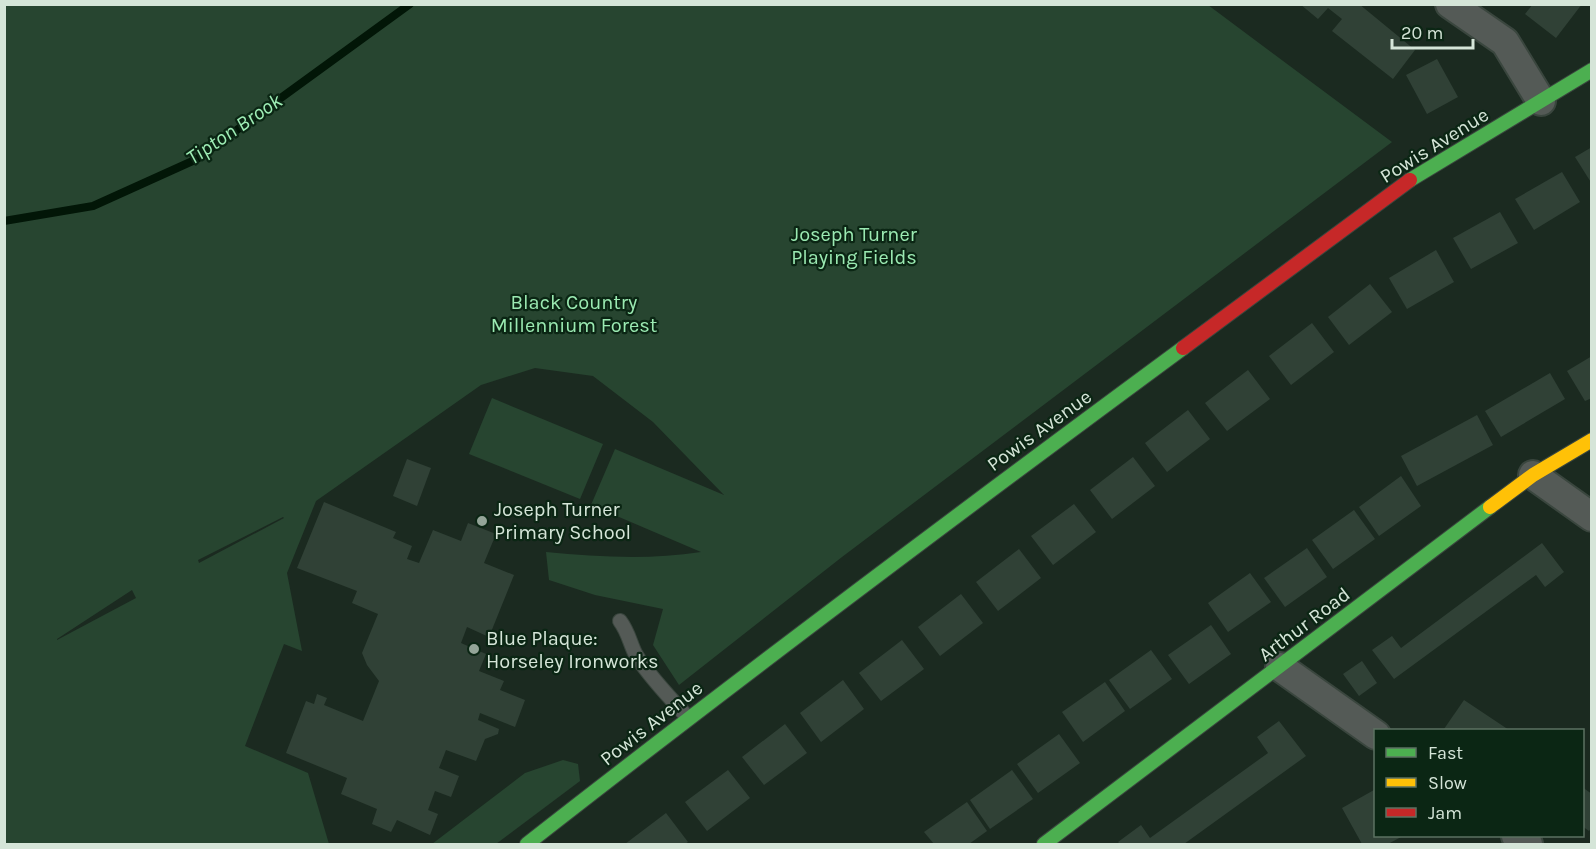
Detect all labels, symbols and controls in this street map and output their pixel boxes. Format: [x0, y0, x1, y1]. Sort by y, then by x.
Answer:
scale bar [1392, 12, 1473, 50]
text: 20 m [1401, 22, 1443, 44]
water label: Tipton Brook [182, 88, 287, 170]
street label: Powis Avenue [1376, 103, 1493, 188]
park label: Joseph Turner Playing Fields [791, 223, 918, 269]
park label: Black Country Millennium Forest [491, 291, 658, 337]
street label: Powis Avenue [983, 385, 1096, 476]
place label: Joseph Turner Primary School [494, 498, 631, 544]
marker: Joseph Turner Primary School [475, 514, 489, 528]
street label: Arthur Road [1254, 583, 1355, 666]
place label: Blue Plaque: Horseley Ironworks [486, 627, 659, 673]
marker: Blue Plaque: Horseley Ironworks [467, 642, 481, 656]
street label: Powis Avenue [596, 676, 707, 770]
legend [1374, 729, 1584, 837]
text: Fast [1428, 742, 1463, 764]
text: Slow [1428, 772, 1467, 794]
text: Jam [1428, 802, 1462, 824]

